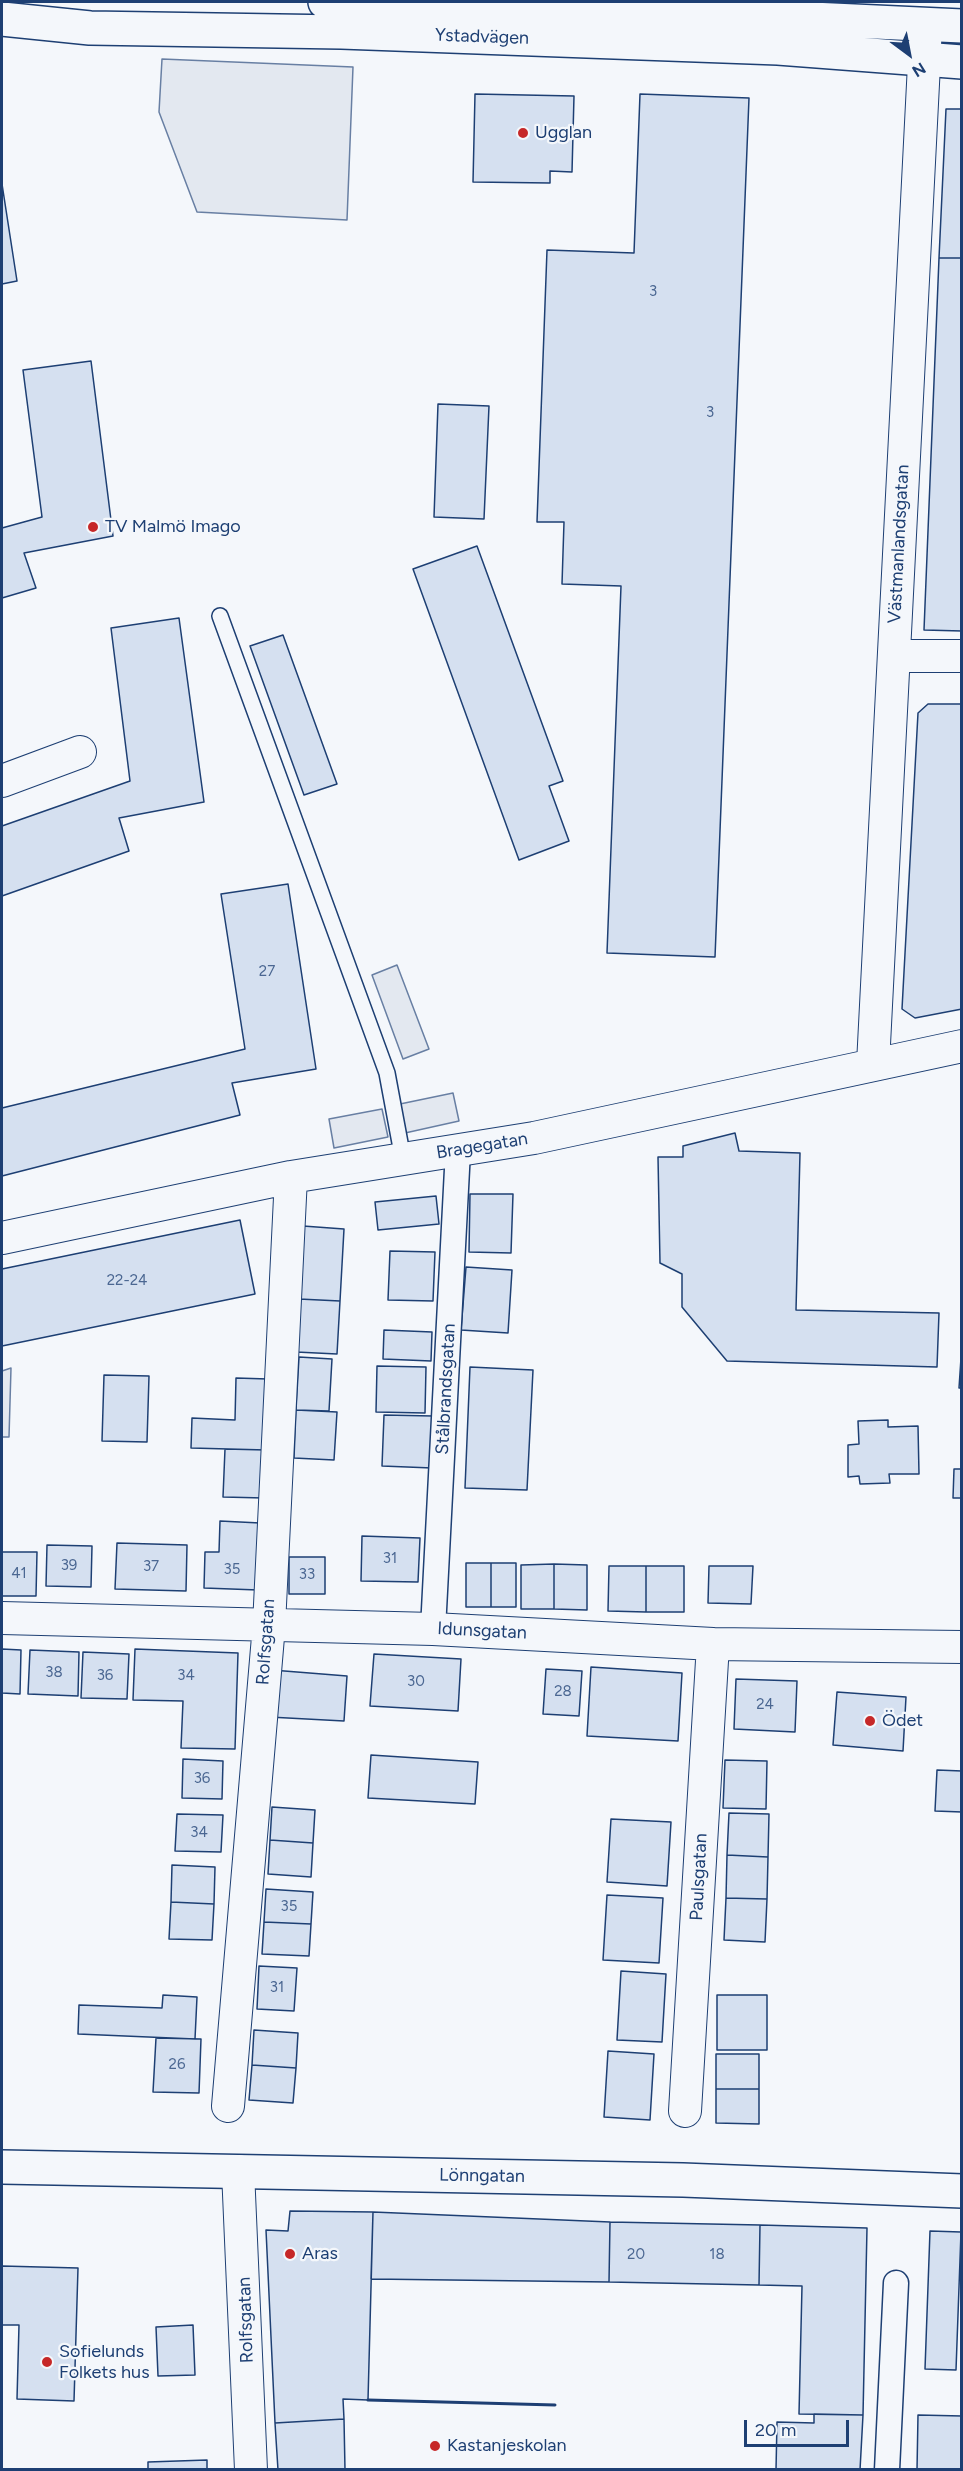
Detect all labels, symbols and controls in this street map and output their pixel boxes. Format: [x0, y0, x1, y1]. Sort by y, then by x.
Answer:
north arrow [879, 24, 939, 84]
street label: Ystadvägen [435, 25, 529, 49]
text: N [909, 58, 929, 81]
place label: Ugglan [535, 122, 592, 144]
marker: Ugglan [516, 126, 530, 140]
house number: 3 [649, 283, 657, 301]
house number: 3 [706, 404, 714, 422]
street label: Västmanlandsgatan [884, 464, 914, 624]
place label: TV Malmö Imago [105, 516, 241, 538]
marker: TV Malmö Imago [86, 520, 100, 534]
house number: 27 [259, 963, 275, 981]
street label: Bragegatan [435, 1128, 529, 1164]
house number: 22-24 [107, 1272, 147, 1290]
street label: Stålbrandsgatan [432, 1323, 460, 1455]
house number: 31 [383, 1550, 397, 1568]
house number: 39 [61, 1557, 77, 1575]
house number: 37 [143, 1558, 159, 1576]
house number: 35 [224, 1561, 240, 1579]
house number: 41 [11, 1565, 27, 1583]
house number: 33 [299, 1566, 315, 1584]
street label: Rolfsgatan [252, 1598, 280, 1686]
street label: Idunsgatan [437, 1618, 527, 1644]
house number: 38 [45, 1664, 63, 1682]
house number: 36 [97, 1667, 113, 1685]
house number: 34 [177, 1667, 195, 1685]
house number: 30 [407, 1673, 425, 1691]
house number: 28 [554, 1683, 572, 1701]
house number: 24 [756, 1696, 774, 1714]
place label: Ödet [882, 1710, 923, 1732]
marker: Ödet [863, 1714, 877, 1728]
house number: 36 [194, 1770, 210, 1788]
house number: 34 [190, 1824, 208, 1842]
street label: Paulsgatan [686, 1833, 712, 1921]
house number: 35 [281, 1898, 297, 1916]
house number: 31 [270, 1979, 284, 1997]
house number: 26 [169, 2056, 185, 2074]
street label: Lönngatan [439, 2164, 525, 2188]
place label: Aras [302, 2243, 338, 2265]
house number: 20 [627, 2246, 645, 2264]
house number: 18 [709, 2246, 725, 2264]
marker: Aras [283, 2247, 297, 2261]
street label: Rolfsgatan [234, 2276, 258, 2364]
place label: Sofielunds Folkets hus [59, 2341, 150, 2384]
marker: Sofielunds Folkets hus [40, 2355, 54, 2369]
scale bar [747, 2408, 852, 2446]
text: 20 m [755, 2419, 796, 2441]
place label: Kastanjeskolan [447, 2435, 567, 2457]
marker: Kastanjeskolan [428, 2439, 442, 2453]

